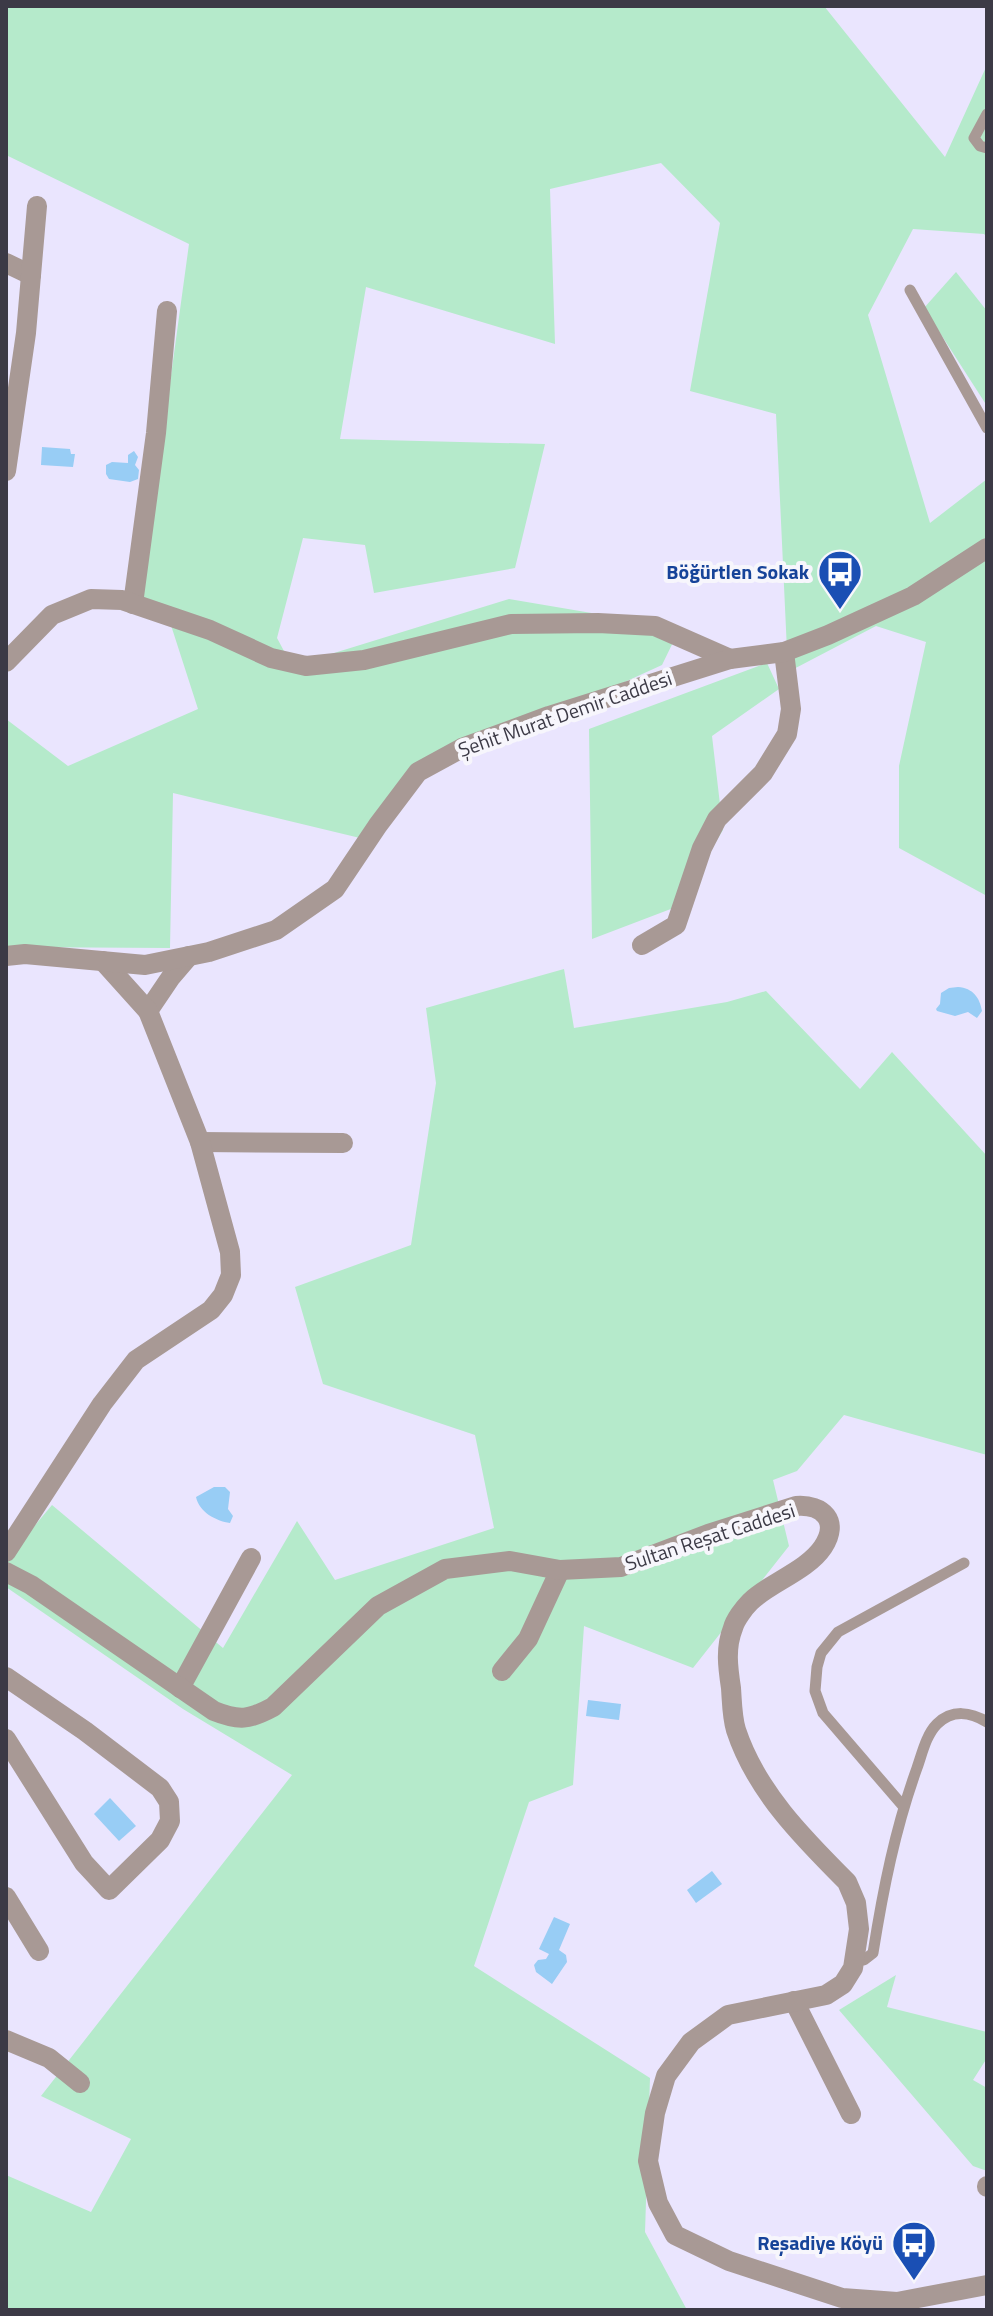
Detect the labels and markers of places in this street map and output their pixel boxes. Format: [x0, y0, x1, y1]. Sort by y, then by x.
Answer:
bus stop icon: Böğürtlen Sokak [816, 548, 864, 611]
place label: Böğürtlen Sokak [666, 556, 810, 587]
bus stop icon: Reşadiye Köyü [890, 2219, 938, 2282]
place label: Reşadiye Köyü [757, 2227, 883, 2258]

